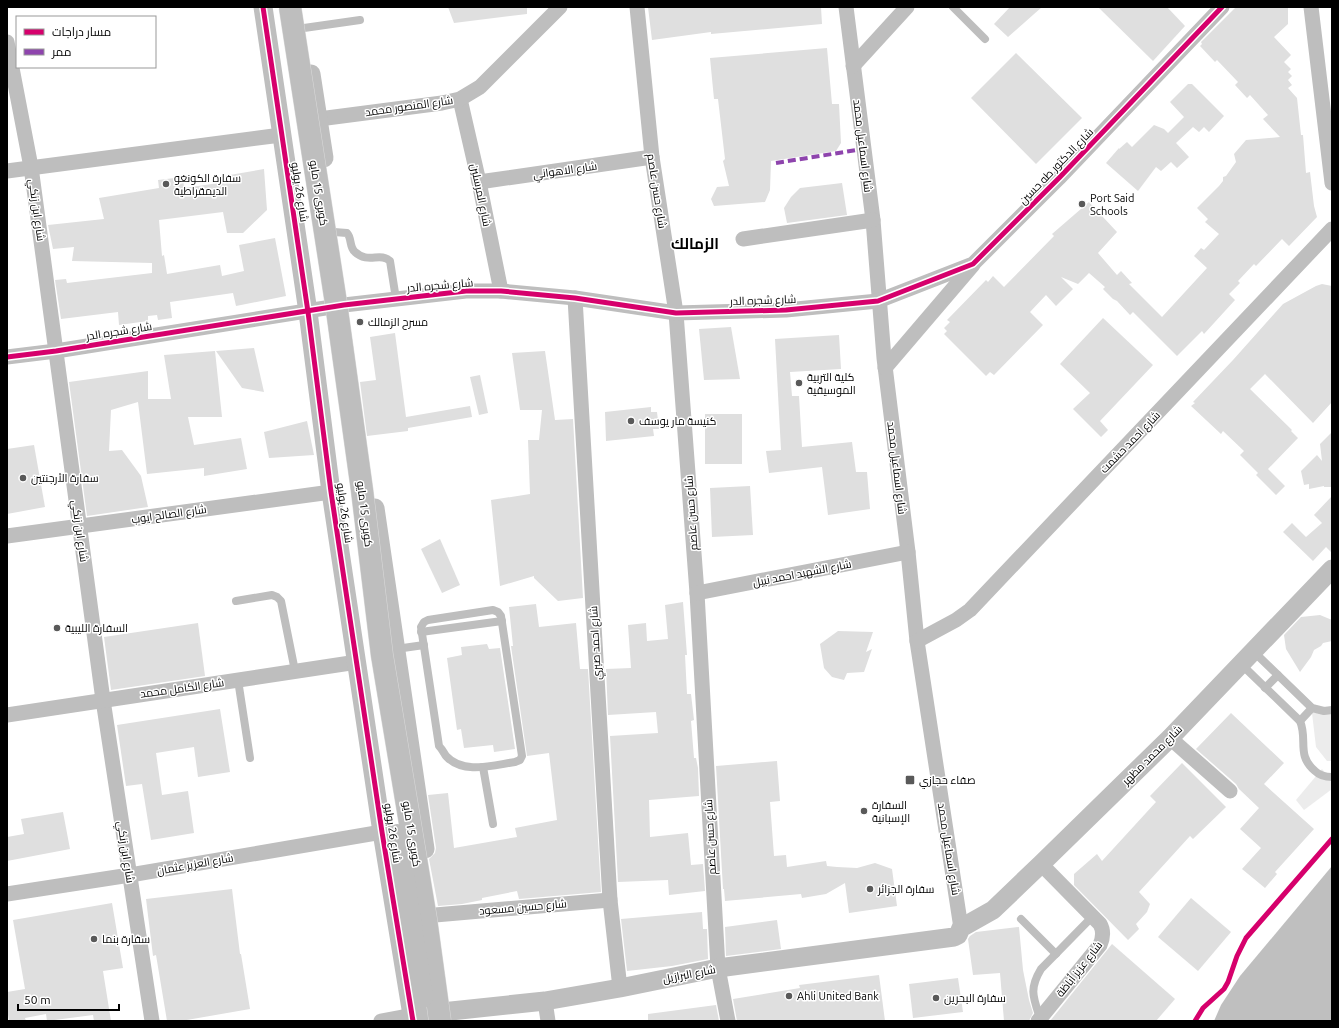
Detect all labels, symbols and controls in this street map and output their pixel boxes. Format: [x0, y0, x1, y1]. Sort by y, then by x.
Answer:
legend [16, 16, 156, 68]
text: مسار دراجات [52, 25, 111, 39]
text: ممر [51, 45, 71, 59]
street label: شارع المنصور محمد [364, 94, 454, 120]
street label: شارع اسماعيل محمد [849, 99, 875, 193]
street label: شارع الدكتور طه حسين [1017, 125, 1097, 208]
street label: شارع حسن عاصم [643, 153, 669, 230]
street label: كوبرى 15 مايو [307, 159, 330, 227]
street label: شارع الاهواني [532, 160, 598, 183]
street label: شارع 26 يوليو [287, 161, 311, 223]
street label: شارع المرسلين [467, 162, 494, 228]
place label: سفارة الكونغو الديمقراطية [174, 172, 241, 198]
street label: شارع ابن زنكي [24, 178, 47, 242]
marker: سفارة الكونغو الديمقراطية [161, 179, 171, 189]
place label: Port Said Schools [1090, 192, 1134, 217]
marker: Port Said Schools [1077, 199, 1087, 209]
district label: الزمالك [671, 235, 719, 253]
street label: شارع شجره الدر [405, 276, 474, 296]
street label: شارع شجره الدر [729, 293, 797, 309]
place label: مسرح الزمالك [368, 316, 428, 330]
marker: مسرح الزمالك [355, 317, 365, 327]
street label: شارع شجره الدر [84, 320, 153, 344]
place label: كلية التربية الموسيقية [807, 371, 856, 397]
marker: كلية التربية الموسيقية [794, 378, 804, 388]
street label: شارع احمد حشمت [1098, 409, 1164, 477]
place label: كنيسة مار يوسف [639, 415, 717, 428]
marker: كنيسة مار يوسف [626, 416, 636, 426]
street label: شارع اسماعيل محمد [883, 421, 909, 515]
place label: سفارة الأرجنتين [31, 472, 99, 485]
marker: سفارة الأرجنتين [18, 473, 28, 483]
street label: شارع حسن عاصم [682, 475, 702, 551]
street label: كوبرى 15 مايو [354, 480, 375, 548]
street label: شارع 26 يوليو [333, 482, 355, 544]
street label: شارع ابن زنكي [67, 499, 90, 563]
street label: شارع الصالح ايوب [131, 503, 208, 527]
street label: شارع الشهيد احمد نبيل [752, 558, 853, 590]
street label: شارع احمد صبري [587, 606, 606, 680]
place label: السفارة الليبية [65, 622, 128, 635]
marker: السفارة الليبية [52, 623, 62, 633]
street label: شارع الكامل محمد [139, 676, 225, 702]
street label: شارع محمد مظهر [1119, 723, 1186, 789]
marker: صفاء حجازي [904, 774, 916, 786]
place label: صفاء حجازي [919, 774, 976, 789]
street label: شارع حسن عاصم [702, 799, 720, 875]
place label: السفارة الإسبانية [872, 799, 910, 825]
street label: كوبرى 15 مايو [400, 800, 423, 868]
street label: شارع 26 يوليو [380, 802, 404, 864]
street label: شارع اسماعيل محمد [934, 802, 962, 896]
marker: السفارة الإسبانية [859, 806, 869, 816]
street label: شارع ابن زنكي [112, 820, 137, 884]
street label: شارع العزيز عثمان [156, 851, 235, 879]
place label: سفارة الجزائر [877, 883, 934, 896]
marker: سفارة الجزائر [865, 884, 875, 894]
street label: شارع حسين مسعود [479, 897, 568, 919]
place label: سفارة بنما [102, 933, 150, 946]
marker: سفارة بنما [89, 934, 99, 944]
street label: شارع عزيز أباظة [1053, 938, 1106, 1000]
street label: شارع البرازيل [661, 963, 717, 987]
scale bar [18, 986, 119, 1012]
place label: Ahli United Bank [797, 990, 879, 1002]
marker: Ahli United Bank [784, 991, 794, 1001]
place label: سفارة البحرين [944, 992, 1006, 1005]
text: 50 m [24, 993, 51, 1006]
marker: سفارة البحرين [931, 993, 941, 1003]

